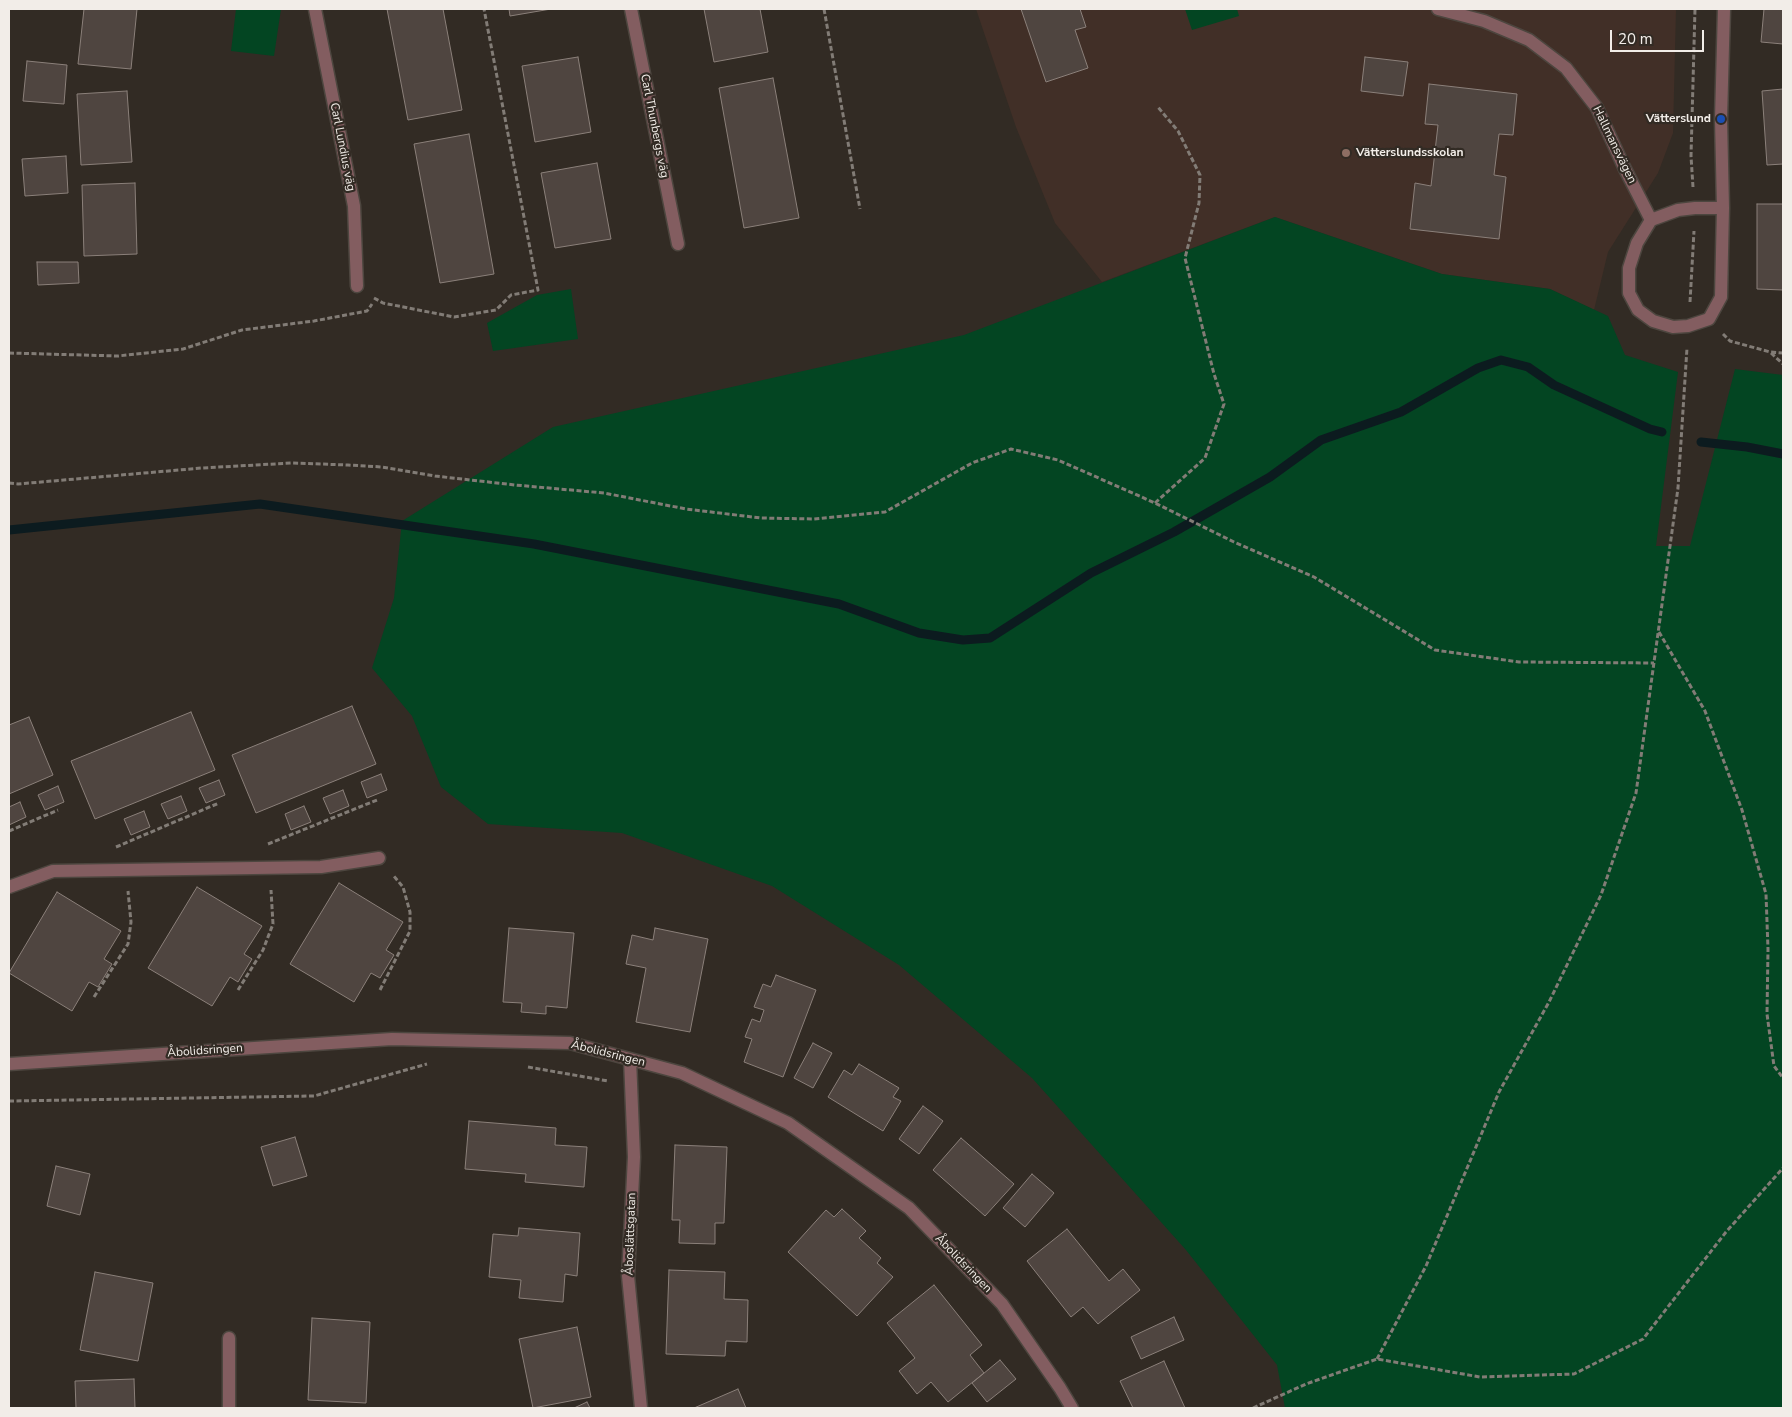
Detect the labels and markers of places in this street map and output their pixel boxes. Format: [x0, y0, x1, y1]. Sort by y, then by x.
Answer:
place label: Vätterslund [1646, 112, 1711, 126]
marker: Vätterslund [1715, 113, 1727, 125]
place label: Vätterslundsskolan [1356, 146, 1464, 160]
marker: Vätterslundsskolan [1340, 147, 1352, 159]

